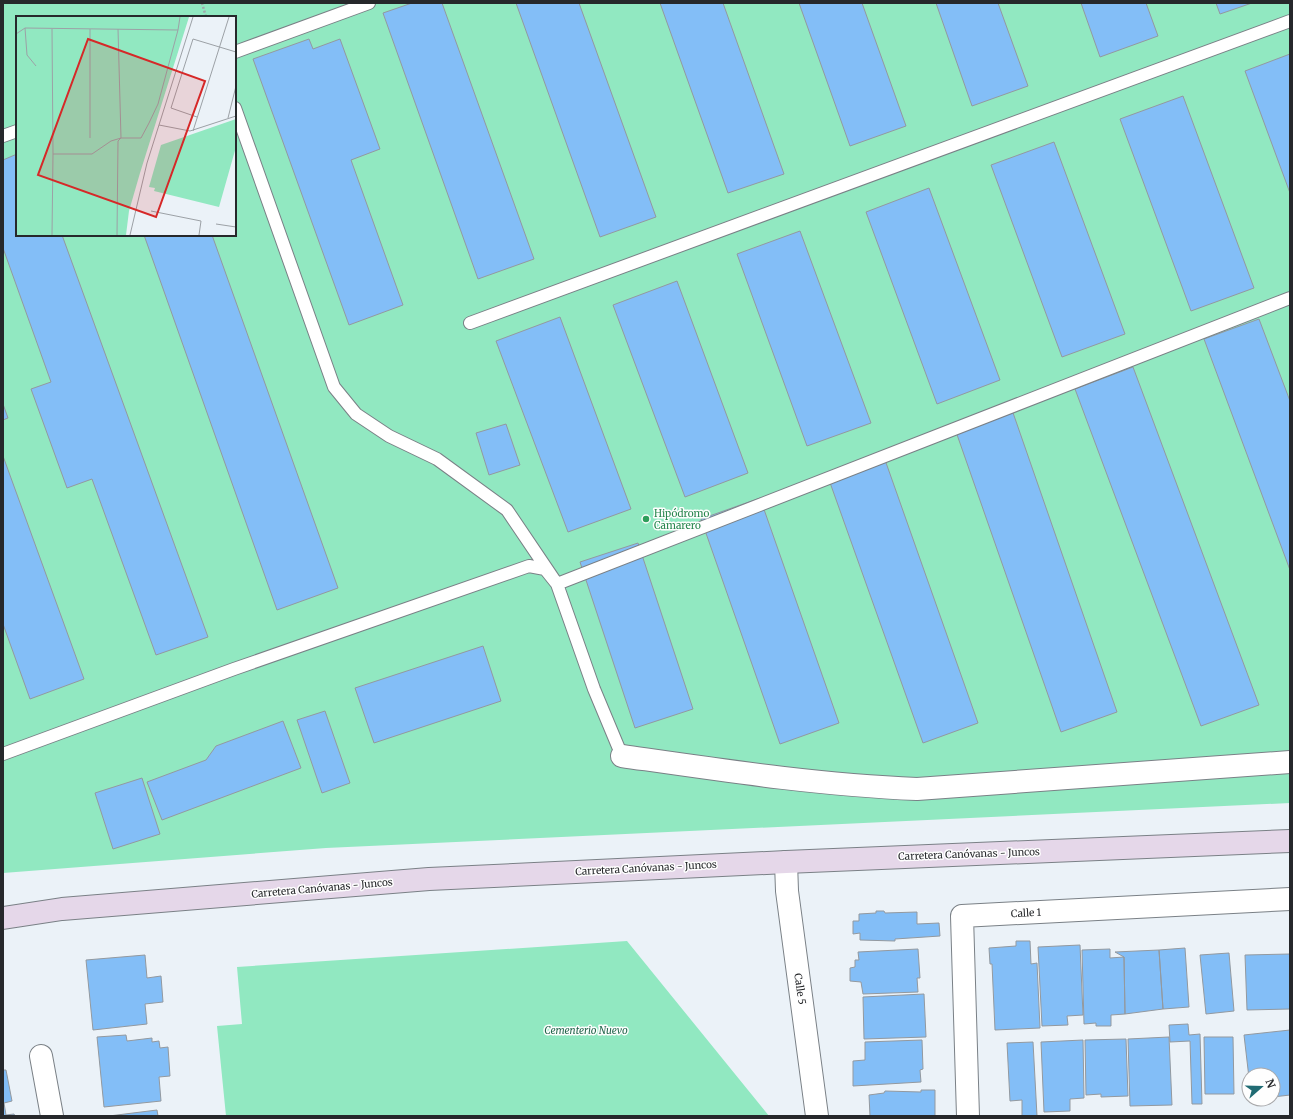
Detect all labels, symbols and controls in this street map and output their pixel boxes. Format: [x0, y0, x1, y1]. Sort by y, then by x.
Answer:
inset map [16, 16, 236, 236]
place label: Hipódromo Camarero [654, 507, 710, 532]
marker: Hipódromo Camarero [641, 514, 651, 524]
street label: Carretera Canóvanas - Juncos [898, 845, 1040, 863]
street label: Carretera Canóvanas - Juncos [575, 858, 717, 878]
street label: Carretera Canóvanas - Juncos [251, 875, 393, 901]
street label: Calle 1 [1011, 906, 1042, 920]
street label: Calle 5 [791, 972, 809, 1006]
park label: Cementerio Nuevo [544, 1024, 628, 1037]
north arrow [1241, 1067, 1281, 1107]
text: N [1262, 1077, 1279, 1090]

